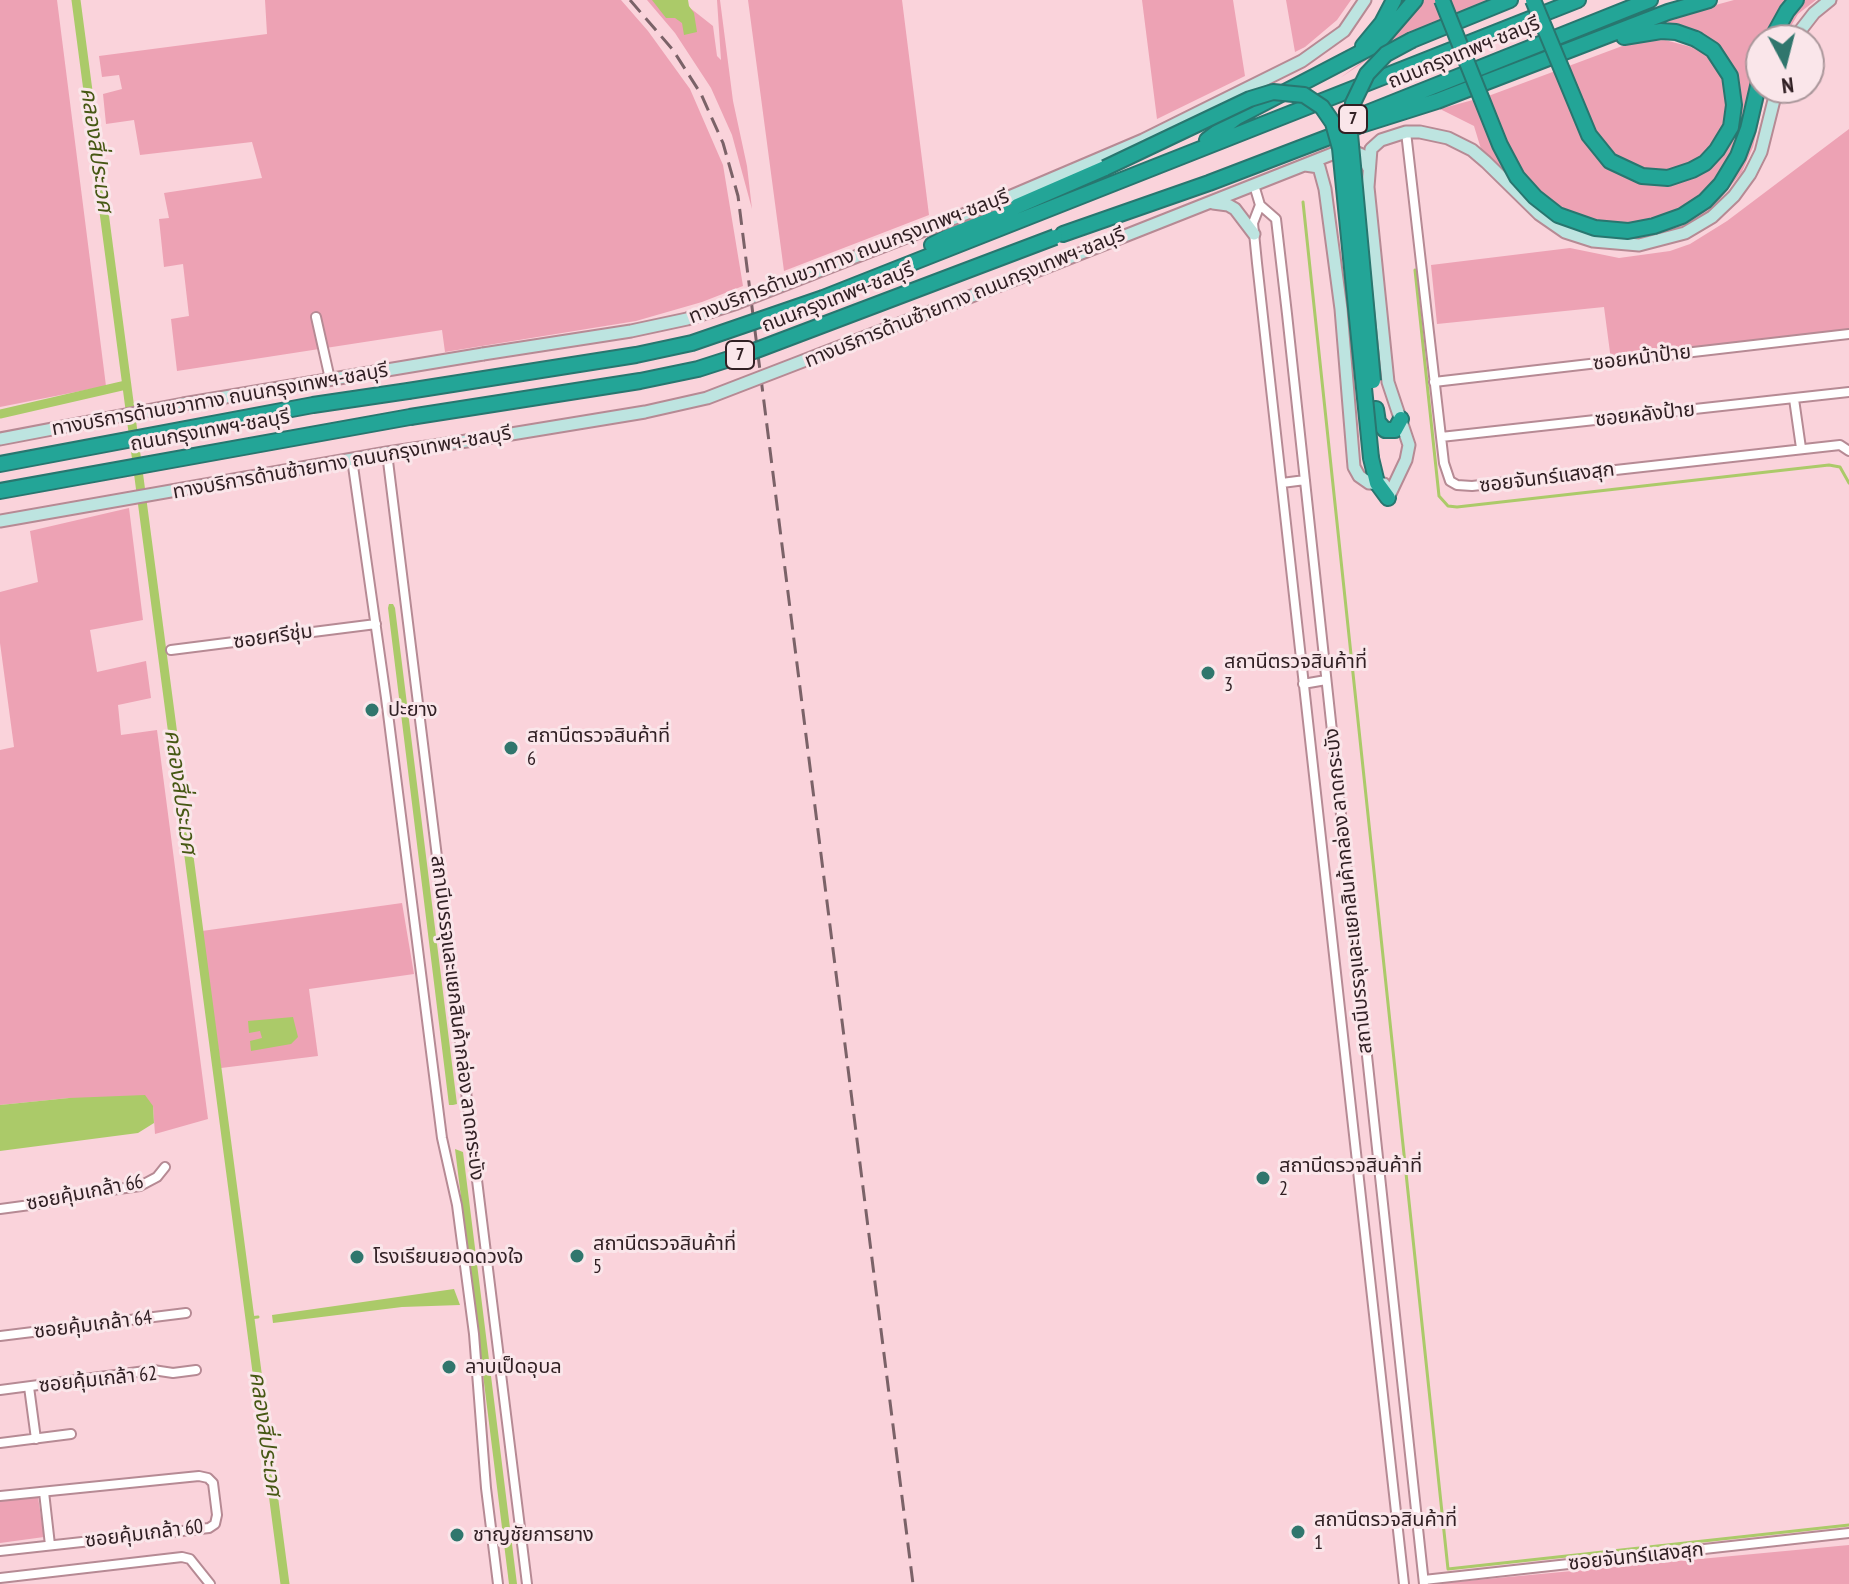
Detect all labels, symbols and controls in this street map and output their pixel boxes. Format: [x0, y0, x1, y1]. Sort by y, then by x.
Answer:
street label: ถนนกรุงเทพฯ-ชลบุรี [1385, 12, 1543, 94]
north arrow [1745, 24, 1825, 104]
text: N [1780, 71, 1795, 100]
water label: คลองสี่ประเวศ [74, 86, 118, 214]
road number: 7 [1339, 105, 1367, 133]
street label: ทางบริการด้านขวาทาง ถนนกรุงเทพฯ-ชลบุรี [685, 185, 1013, 329]
street label: ทางบริการด้านซ้ายทาง ถนนกรุงเทพฯ-ชลบุรี [801, 223, 1129, 373]
street label: ถนนกรุงเทพฯ-ชลบุรี [758, 258, 918, 338]
street label: ซอยหน้าป้าย [1592, 340, 1692, 376]
road number: 7 [726, 341, 754, 369]
street label: ทางบริการด้านขวาทาง ถนนกรุงเทพฯ-ชลบุรี [50, 359, 390, 441]
street label: ซอยหลังป้าย [1594, 398, 1696, 432]
street label: ถนนกรุงเทพฯ-ชลบุรี [128, 405, 292, 457]
street label: ทางบริการด้านซ้ายทาง ถนนกรุงเทพฯ-ชลบุรี [171, 421, 513, 505]
street label: ซอยจันทร์แสงสุก [1478, 458, 1616, 498]
street label: ซอยศรีชุ่ม [232, 620, 314, 654]
place label: สถานีตรวจสินค้าที่ 3 [1224, 650, 1367, 697]
marker: สถานีตรวจสินค้าที่ 3 [1199, 664, 1217, 682]
place label: ปะยาง [388, 698, 438, 722]
marker: ปะยาง [363, 701, 381, 719]
place label: สถานีตรวจสินค้าที่ 6 [527, 724, 670, 771]
street label: สถานีบรรจุและแยกสินค้ากล่อง ลาดกระบัง [1320, 727, 1378, 1055]
water label: คลองสี่ประเวศ [158, 728, 202, 856]
marker: สถานีตรวจสินค้าที่ 6 [502, 739, 520, 757]
street label: สถานีบรรจุและแยกสินค้ากล่อง ลาดกระบัง [425, 854, 489, 1182]
place label: สถานีตรวจสินค้าที่ 2 [1279, 1154, 1422, 1201]
marker: สถานีตรวจสินค้าที่ 2 [1254, 1169, 1272, 1187]
street label: ซอยคุ้มเกล้า 66 [24, 1170, 146, 1216]
place label: สถานีตรวจสินค้าที่ 5 [593, 1232, 736, 1279]
place label: โรงเรียนยอดดวงใจ [373, 1245, 523, 1269]
marker: สถานีตรวจสินค้าที่ 5 [568, 1247, 586, 1265]
marker: โรงเรียนยอดดวงใจ [348, 1248, 366, 1266]
street label: ซอยคุ้มเกล้า 64 [33, 1306, 153, 1344]
place label: ลาบเป็ดอุบล [465, 1355, 562, 1379]
marker: ลาบเป็ดอุบล [440, 1358, 458, 1376]
street label: ซอยคุ้มเกล้า 62 [38, 1362, 158, 1398]
water label: คลองสี่ประเวศ [243, 1370, 287, 1498]
place label: สถานีตรวจสินค้าที่ 1 [1314, 1508, 1457, 1555]
street label: ซอยคุ้มเกล้า 60 [84, 1515, 204, 1553]
place label: ชาญชัยการยาง [473, 1523, 594, 1547]
marker: สถานีตรวจสินค้าที่ 1 [1289, 1523, 1307, 1541]
marker: ชาญชัยการยาง [448, 1526, 466, 1544]
street label: ซอยจันทร์แสงสุก [1567, 1538, 1705, 1576]

